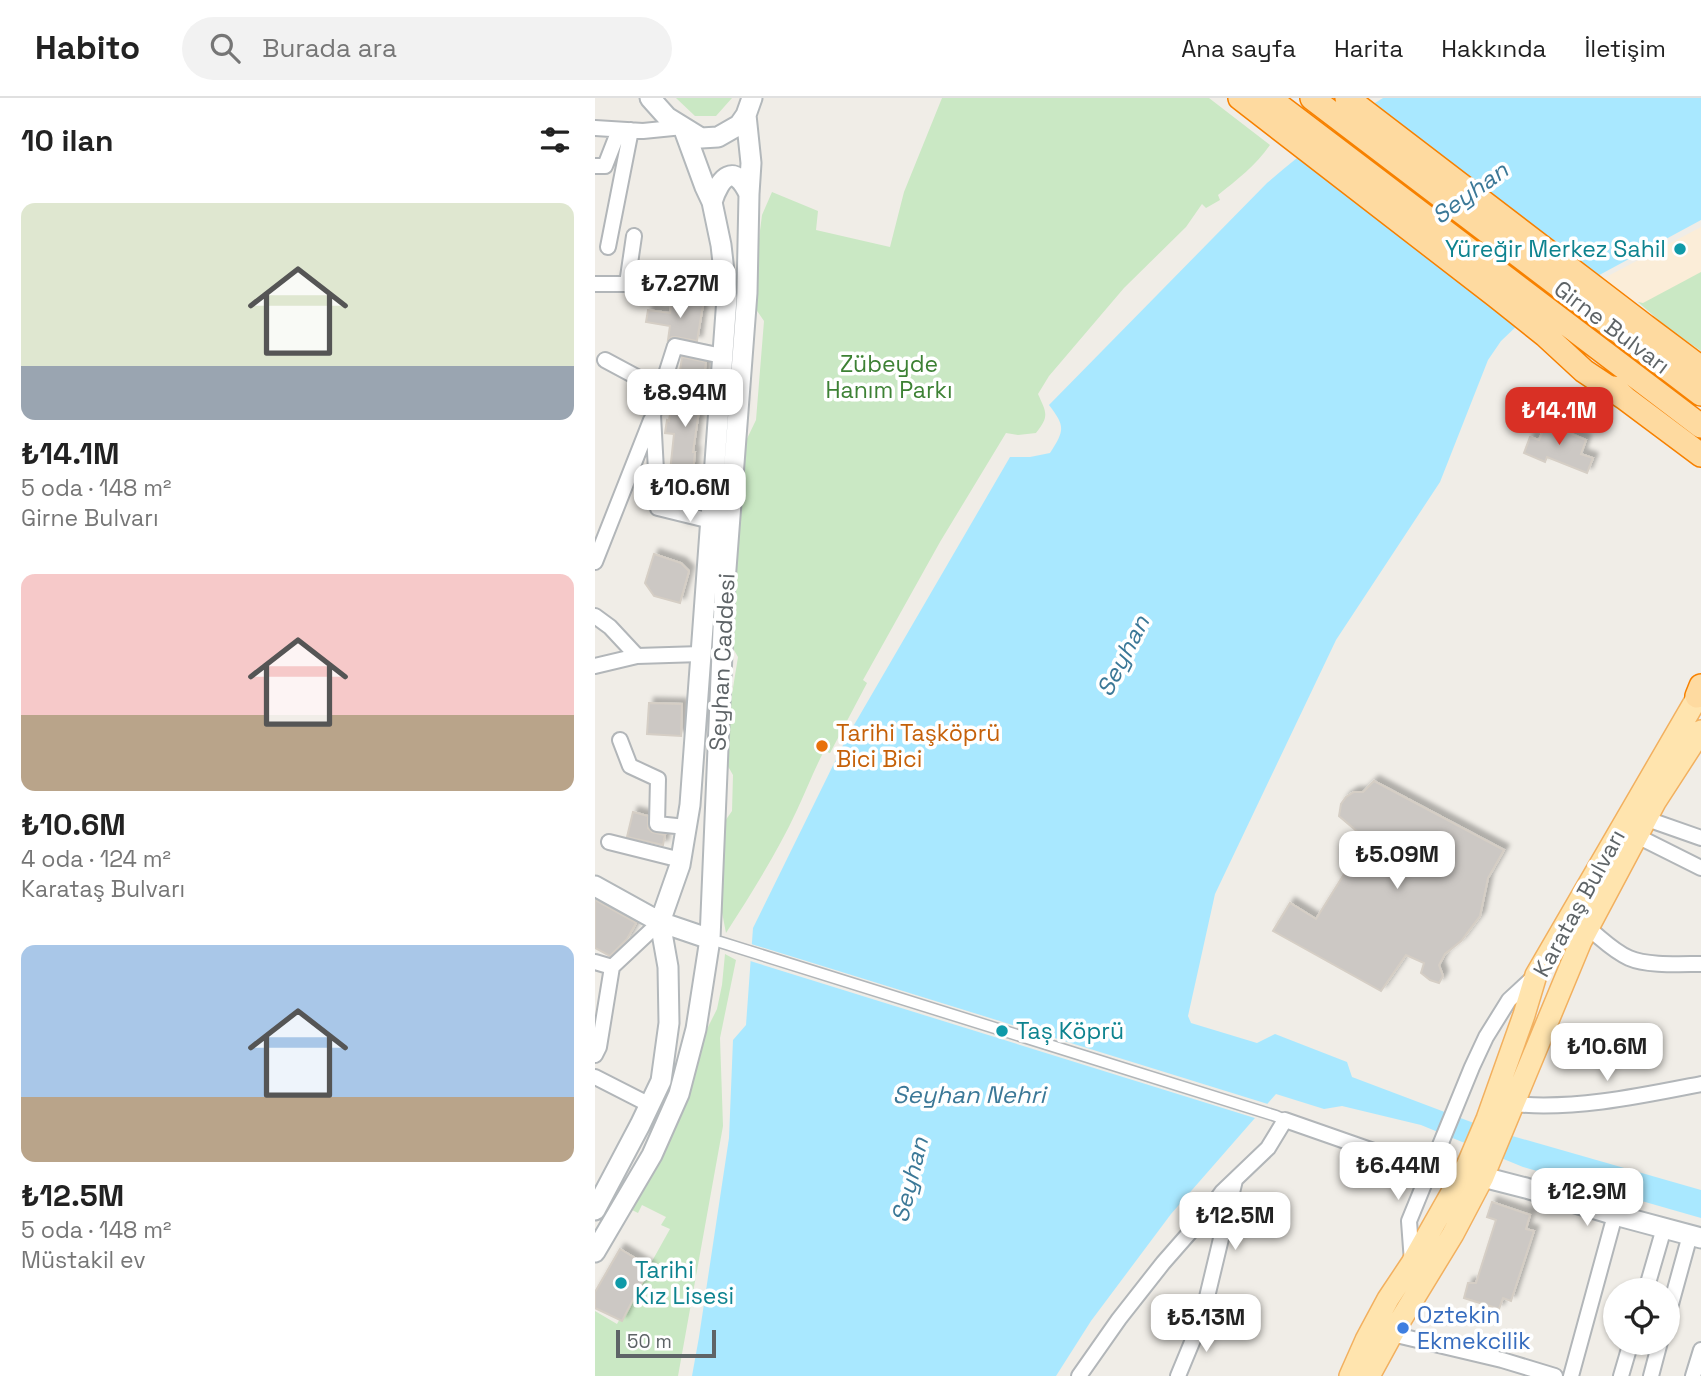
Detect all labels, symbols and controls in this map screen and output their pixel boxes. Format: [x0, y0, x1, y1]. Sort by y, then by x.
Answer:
search box [182, 17, 672, 80]
text: Habito [35, 27, 140, 69]
icon: search [206, 29, 244, 67]
text: Burada ara [262, 31, 397, 65]
text: Ana sayfa [1181, 33, 1296, 64]
text: Harita [1334, 33, 1403, 64]
text: Hakkında [1441, 33, 1546, 64]
text: İletişim [1584, 33, 1666, 64]
text: 10 ilan [21, 121, 113, 160]
icon: filters [536, 121, 574, 159]
water label: Seyhan [1425, 154, 1515, 231]
place label: Yüreğir Merkez Sahil [1445, 234, 1666, 264]
marker: Yüreğir Merkez Sahil [1672, 241, 1688, 257]
icon: home [235, 248, 361, 374]
pin: ₺7.27M [623, 260, 737, 320]
text: ₺7.27M [641, 268, 719, 298]
street label: Girne Bulvarı [1548, 274, 1676, 380]
park label: Zübeyde Hanım Parkı [825, 349, 953, 405]
pin: ₺8.94M [628, 370, 742, 429]
text: ₺8.94M [643, 377, 727, 407]
pin: ₺14.1M [1502, 388, 1616, 447]
text: ₺14.1M [1521, 395, 1597, 425]
text: ₺14.1M [21, 434, 120, 473]
pin: ₺10.6M [633, 464, 747, 524]
text: ₺10.6M [650, 472, 730, 502]
text: 5 oda · 148 m² [21, 473, 172, 503]
text: Girne Bulvarı [21, 503, 159, 533]
street label: Seyhan Caddesi [702, 572, 742, 752]
water label: Seyhan [1089, 609, 1157, 701]
icon: home [235, 619, 361, 745]
place label: Tarihi Taşköprü Bici Bici [836, 718, 1000, 774]
marker: Tarihi Taşköprü Bici Bici [814, 738, 830, 754]
text: ₺10.6M [21, 805, 126, 844]
street label: Karataş Bulvarı [1526, 824, 1632, 982]
pin: ₺5.09M [1340, 832, 1454, 891]
text: ₺5.09M [1355, 839, 1439, 869]
text: 4 oda · 124 m² [21, 844, 171, 874]
text: Karataş Bulvarı [21, 874, 185, 904]
icon: home [235, 990, 361, 1116]
place label: Taș Köprü [1016, 1016, 1124, 1046]
marker: Taș Köprü [994, 1023, 1010, 1039]
pin: ₺10.6M [1550, 1024, 1664, 1083]
text: ₺10.6M [1567, 1031, 1647, 1061]
water label: Seyhan Nehri [893, 1079, 1049, 1110]
water label: Seyhan [884, 1133, 935, 1226]
pin: ₺6.44M [1341, 1142, 1455, 1202]
text: ₺6.44M [1356, 1150, 1440, 1180]
pin: ₺12.9M [1530, 1168, 1644, 1228]
text: ₺12.5M [21, 1176, 124, 1215]
text: ₺12.9M [1547, 1176, 1627, 1206]
pin: ₺12.5M [1178, 1192, 1292, 1252]
text: ₺12.5M [1195, 1200, 1275, 1230]
text: 5 oda · 148 m² [21, 1215, 172, 1245]
text: Müstakil ev [21, 1245, 146, 1275]
place label: Tarihi Kız Lisesi [635, 1255, 734, 1311]
marker: Tarihi Kız Lisesi [613, 1275, 629, 1291]
map controls [1603, 1278, 1680, 1355]
button: locate [1603, 1278, 1680, 1355]
pin: ₺5.13M [1149, 1294, 1263, 1354]
place label: Oztekin Ekmekcilik [1417, 1300, 1531, 1356]
text: ₺5.13M [1167, 1302, 1245, 1332]
marker: Oztekin Ekmekcilik [1395, 1320, 1411, 1336]
scale bar [616, 1327, 716, 1359]
text: 50 m [627, 1329, 672, 1354]

